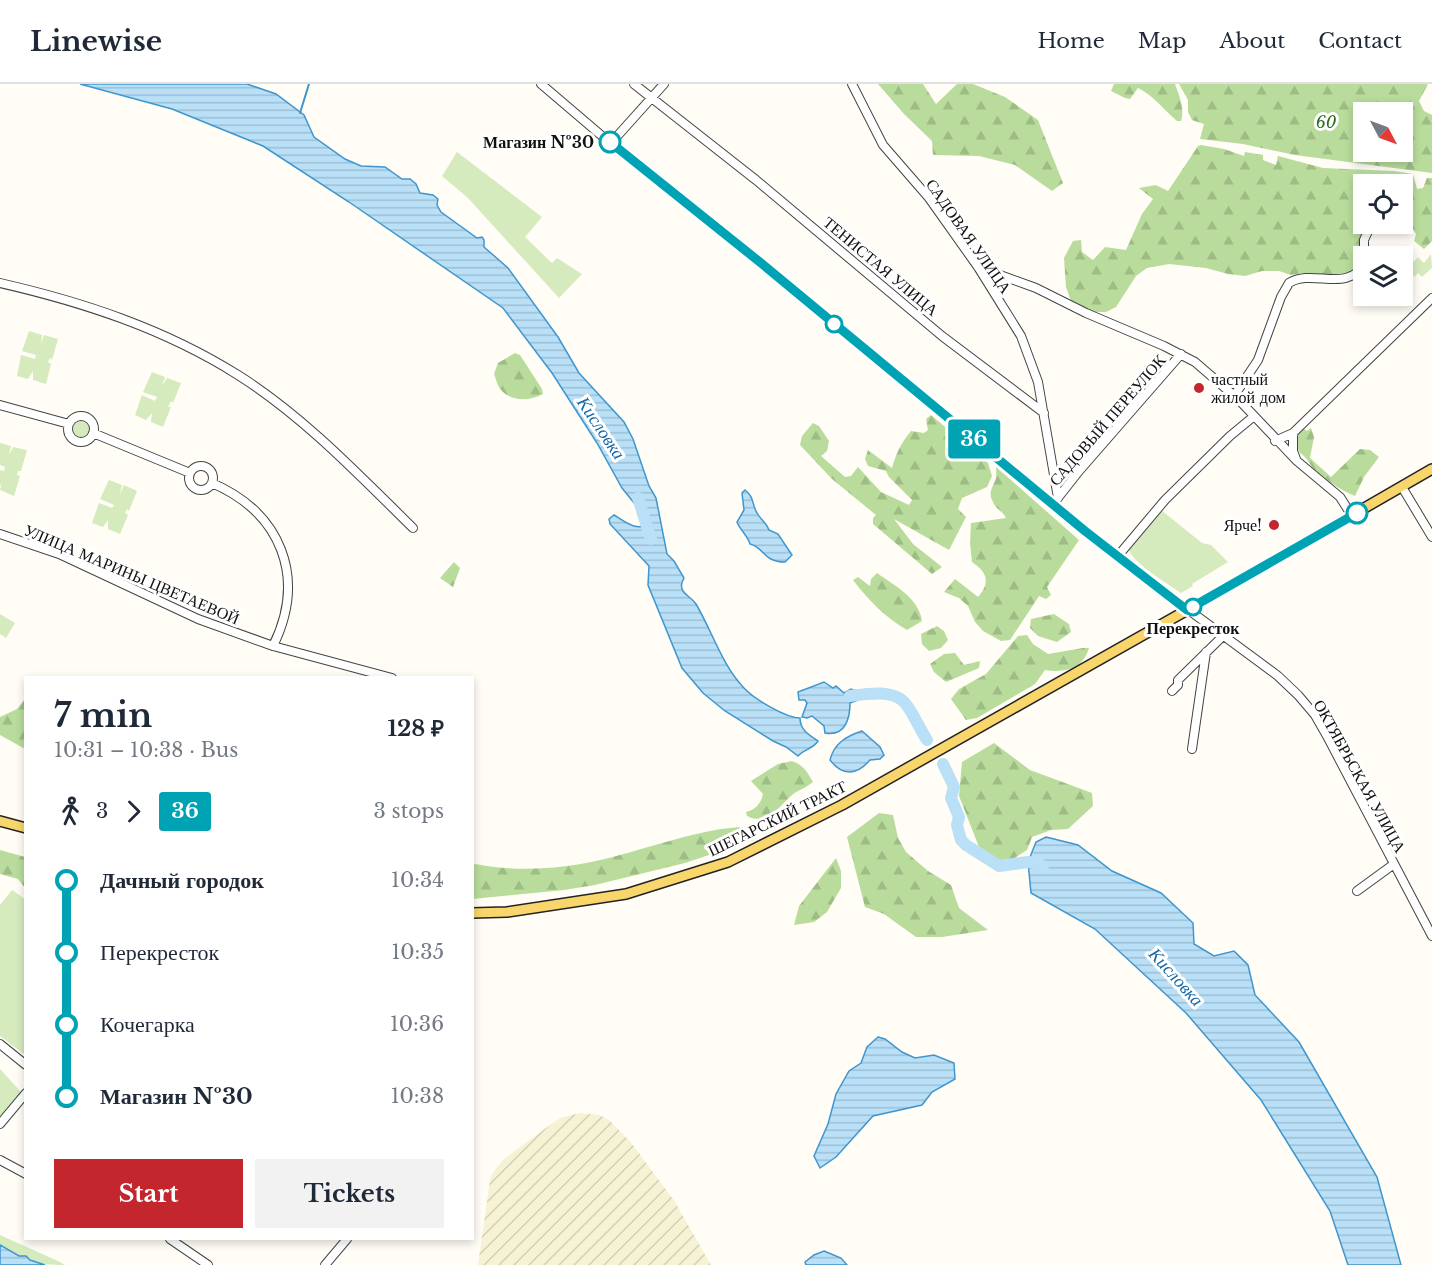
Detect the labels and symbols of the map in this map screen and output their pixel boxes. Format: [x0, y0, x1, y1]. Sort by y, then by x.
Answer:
north arrow [1353, 102, 1413, 162]
park label: 60 [1316, 112, 1337, 132]
marker: Магазин №30 [599, 131, 621, 153]
place label: Магазин №30 [483, 132, 594, 152]
street label: САДОВАЯ УЛИЦА [922, 175, 1016, 298]
street label: ТЕНИСТАЯ УЛИЦА [819, 212, 943, 320]
unlabelled marker [825, 315, 843, 333]
street label: САДОВЫЙ ПЕРЕУЛОК [1045, 350, 1170, 490]
place label: частный жилой дом [1210, 369, 1286, 407]
marker: частный жилой дом [1192, 381, 1206, 395]
water label: Кисловка [572, 392, 630, 463]
line badge: 36 [947, 420, 1001, 458]
unlabelled marker [1346, 502, 1368, 524]
place label: Ярче! [1224, 515, 1262, 535]
marker: Ярче! [1267, 518, 1281, 532]
street label: УЛИЦА МАРИНЫ ЦВЕТАЕВОЙ [21, 519, 243, 629]
marker: Перекресток [1184, 598, 1202, 616]
place label: Перекресток [1147, 618, 1240, 638]
street label: ОКТЯБРЬСКАЯ УЛИЦА [1310, 696, 1411, 857]
street label: ШЕГАРСКИЙ ТРАКТ [704, 776, 850, 860]
water label: Кисловка [1143, 943, 1208, 1011]

